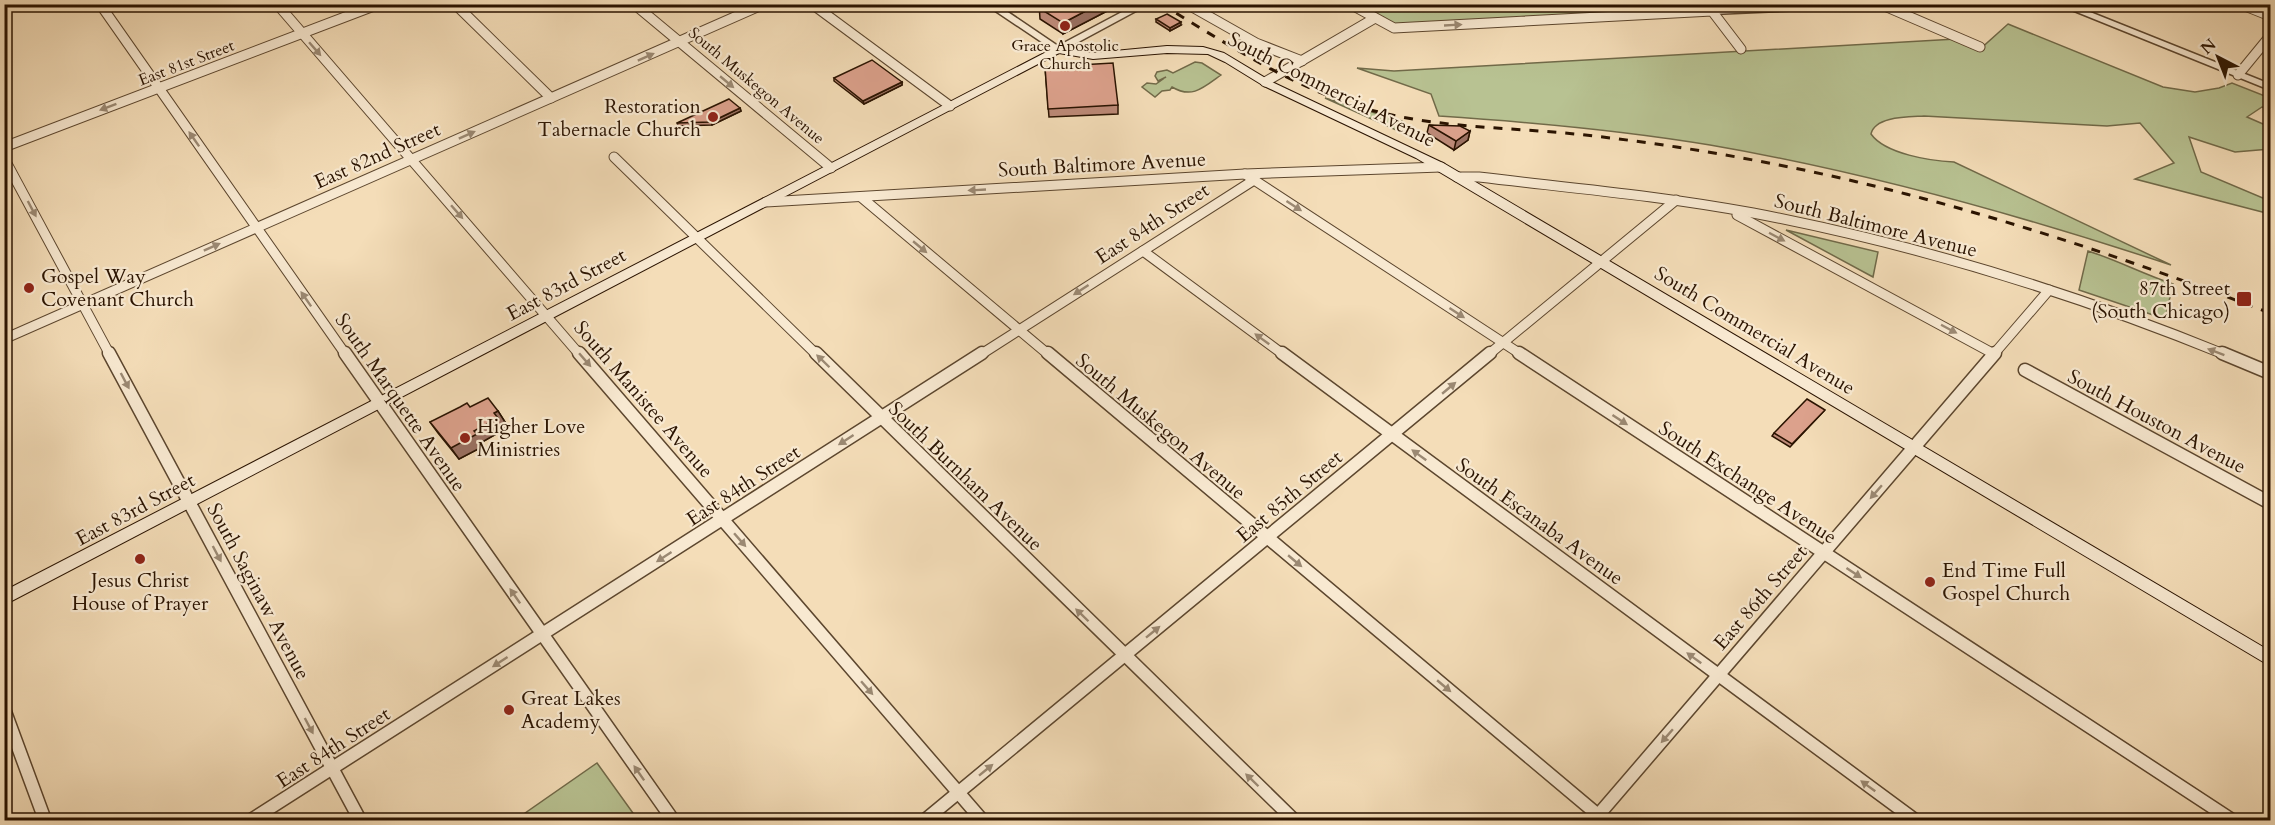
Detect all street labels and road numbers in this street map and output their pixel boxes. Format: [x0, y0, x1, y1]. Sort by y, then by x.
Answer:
street label: South Muskegon Avenue [684, 22, 829, 149]
street label: South Commercial Avenue [1223, 25, 1440, 154]
street label: East 81st Street [135, 35, 237, 91]
street label: East 82nd Street [310, 115, 445, 195]
street label: South Baltimore Avenue [997, 146, 1207, 183]
street label: East 84th Street [1090, 176, 1215, 270]
street label: South Baltimore Avenue [1772, 187, 1980, 264]
street label: East 83rd Street [502, 241, 631, 327]
street label: South Commercial Avenue [1649, 260, 1860, 401]
street label: South Marquette Avenue [329, 308, 472, 497]
street label: South Manistee Avenue [568, 315, 720, 484]
street label: South Muskegon Avenue [1070, 347, 1251, 506]
street label: South Houston Avenue [2063, 363, 2251, 480]
street label: South Burnham Avenue [883, 396, 1049, 557]
street label: South Exchange Avenue [1653, 415, 1842, 550]
street label: East 84th Street [681, 438, 806, 532]
street label: East 85th Street [1231, 444, 1349, 549]
street label: South Escanaba Avenue [1451, 451, 1629, 591]
street label: East 83rd Street [71, 466, 200, 552]
street label: South Saginaw Avenue [201, 498, 317, 684]
street label: East 86th Street [1707, 539, 1814, 655]
street label: East 84th Street [271, 700, 396, 794]

